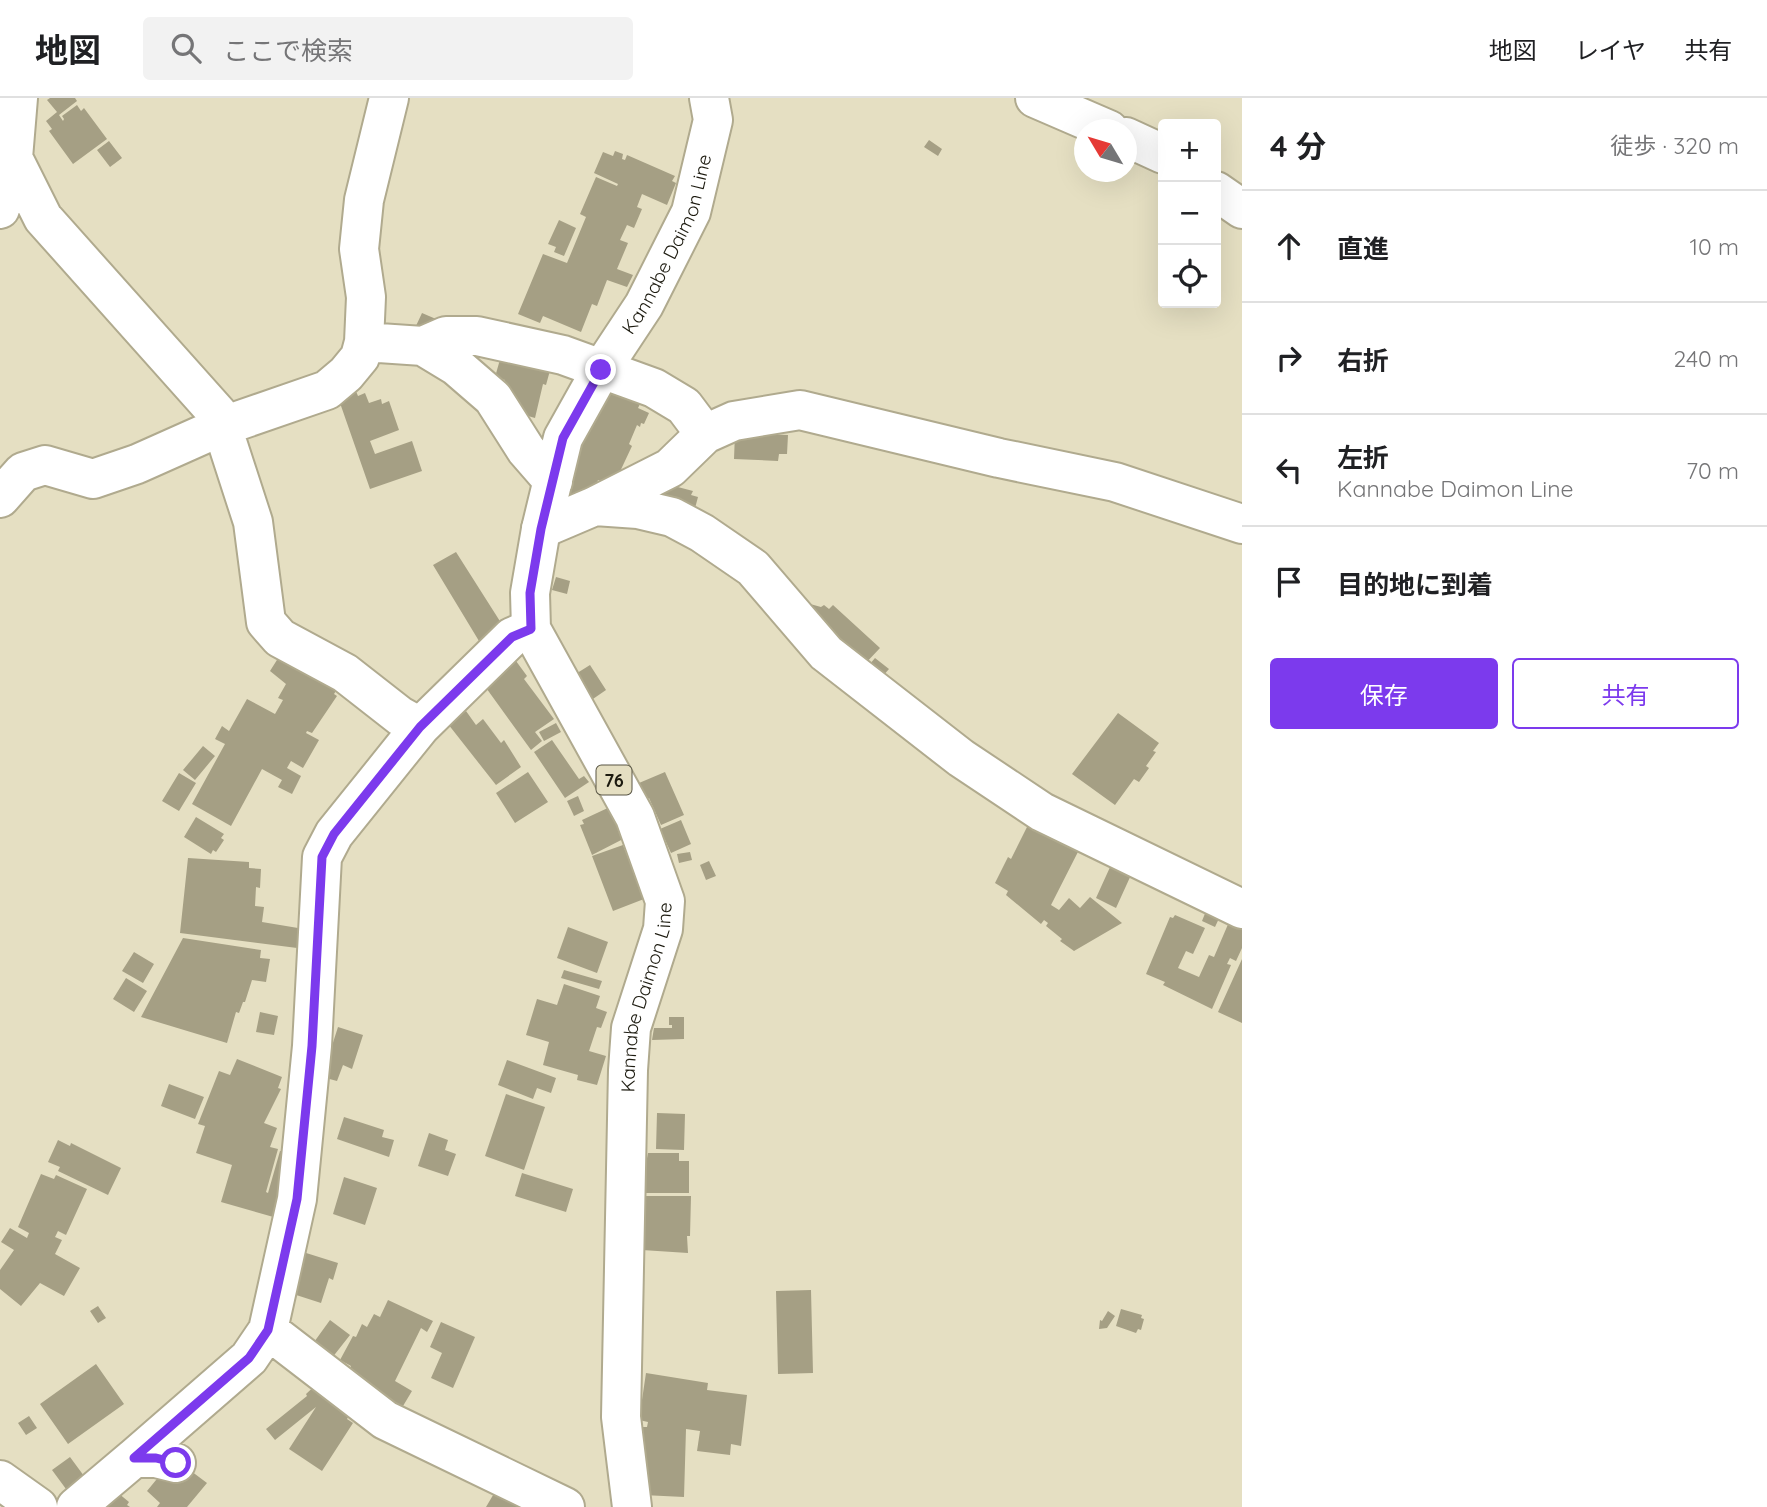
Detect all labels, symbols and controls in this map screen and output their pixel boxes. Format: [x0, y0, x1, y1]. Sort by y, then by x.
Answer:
search box [143, 17, 633, 80]
text: 地図 [35, 29, 101, 70]
icon: search [167, 29, 205, 67]
text: ここで検索 [223, 34, 353, 67]
text: 地図 [1489, 35, 1537, 65]
text: レイヤ [1575, 35, 1646, 65]
text: 共有 [1684, 35, 1732, 65]
north arrow [1074, 119, 1137, 182]
map controls [1158, 119, 1221, 308]
button: + [1158, 119, 1221, 182]
text: 4 分 [1270, 127, 1326, 165]
text: 徒歩 · 320 m [1610, 131, 1739, 160]
street label: Kannabe Daimon Line [616, 152, 716, 338]
button: − [1158, 182, 1221, 245]
icon: ahead [1270, 227, 1308, 265]
text: 直進 [1337, 232, 1389, 265]
text: 10 m [1690, 232, 1739, 261]
button: locate [1158, 245, 1221, 308]
icon: right [1270, 339, 1308, 377]
text: 右折 [1337, 344, 1389, 377]
text: 240 m [1674, 344, 1739, 373]
route end [585, 354, 616, 385]
text: 左折 [1337, 441, 1389, 474]
icon: left [1270, 451, 1308, 489]
text: 70 m [1686, 456, 1739, 485]
text: Kannabe Daimon Line [1337, 474, 1574, 503]
icon: arrive [1270, 563, 1308, 601]
text: 目的地に到着 [1337, 568, 1493, 601]
button: 保存 [1270, 658, 1498, 729]
button: 共有 [1512, 658, 1739, 729]
road number: 76 [596, 766, 632, 794]
street label: Kannabe Daimon Line [616, 901, 677, 1093]
route start [160, 1447, 191, 1478]

